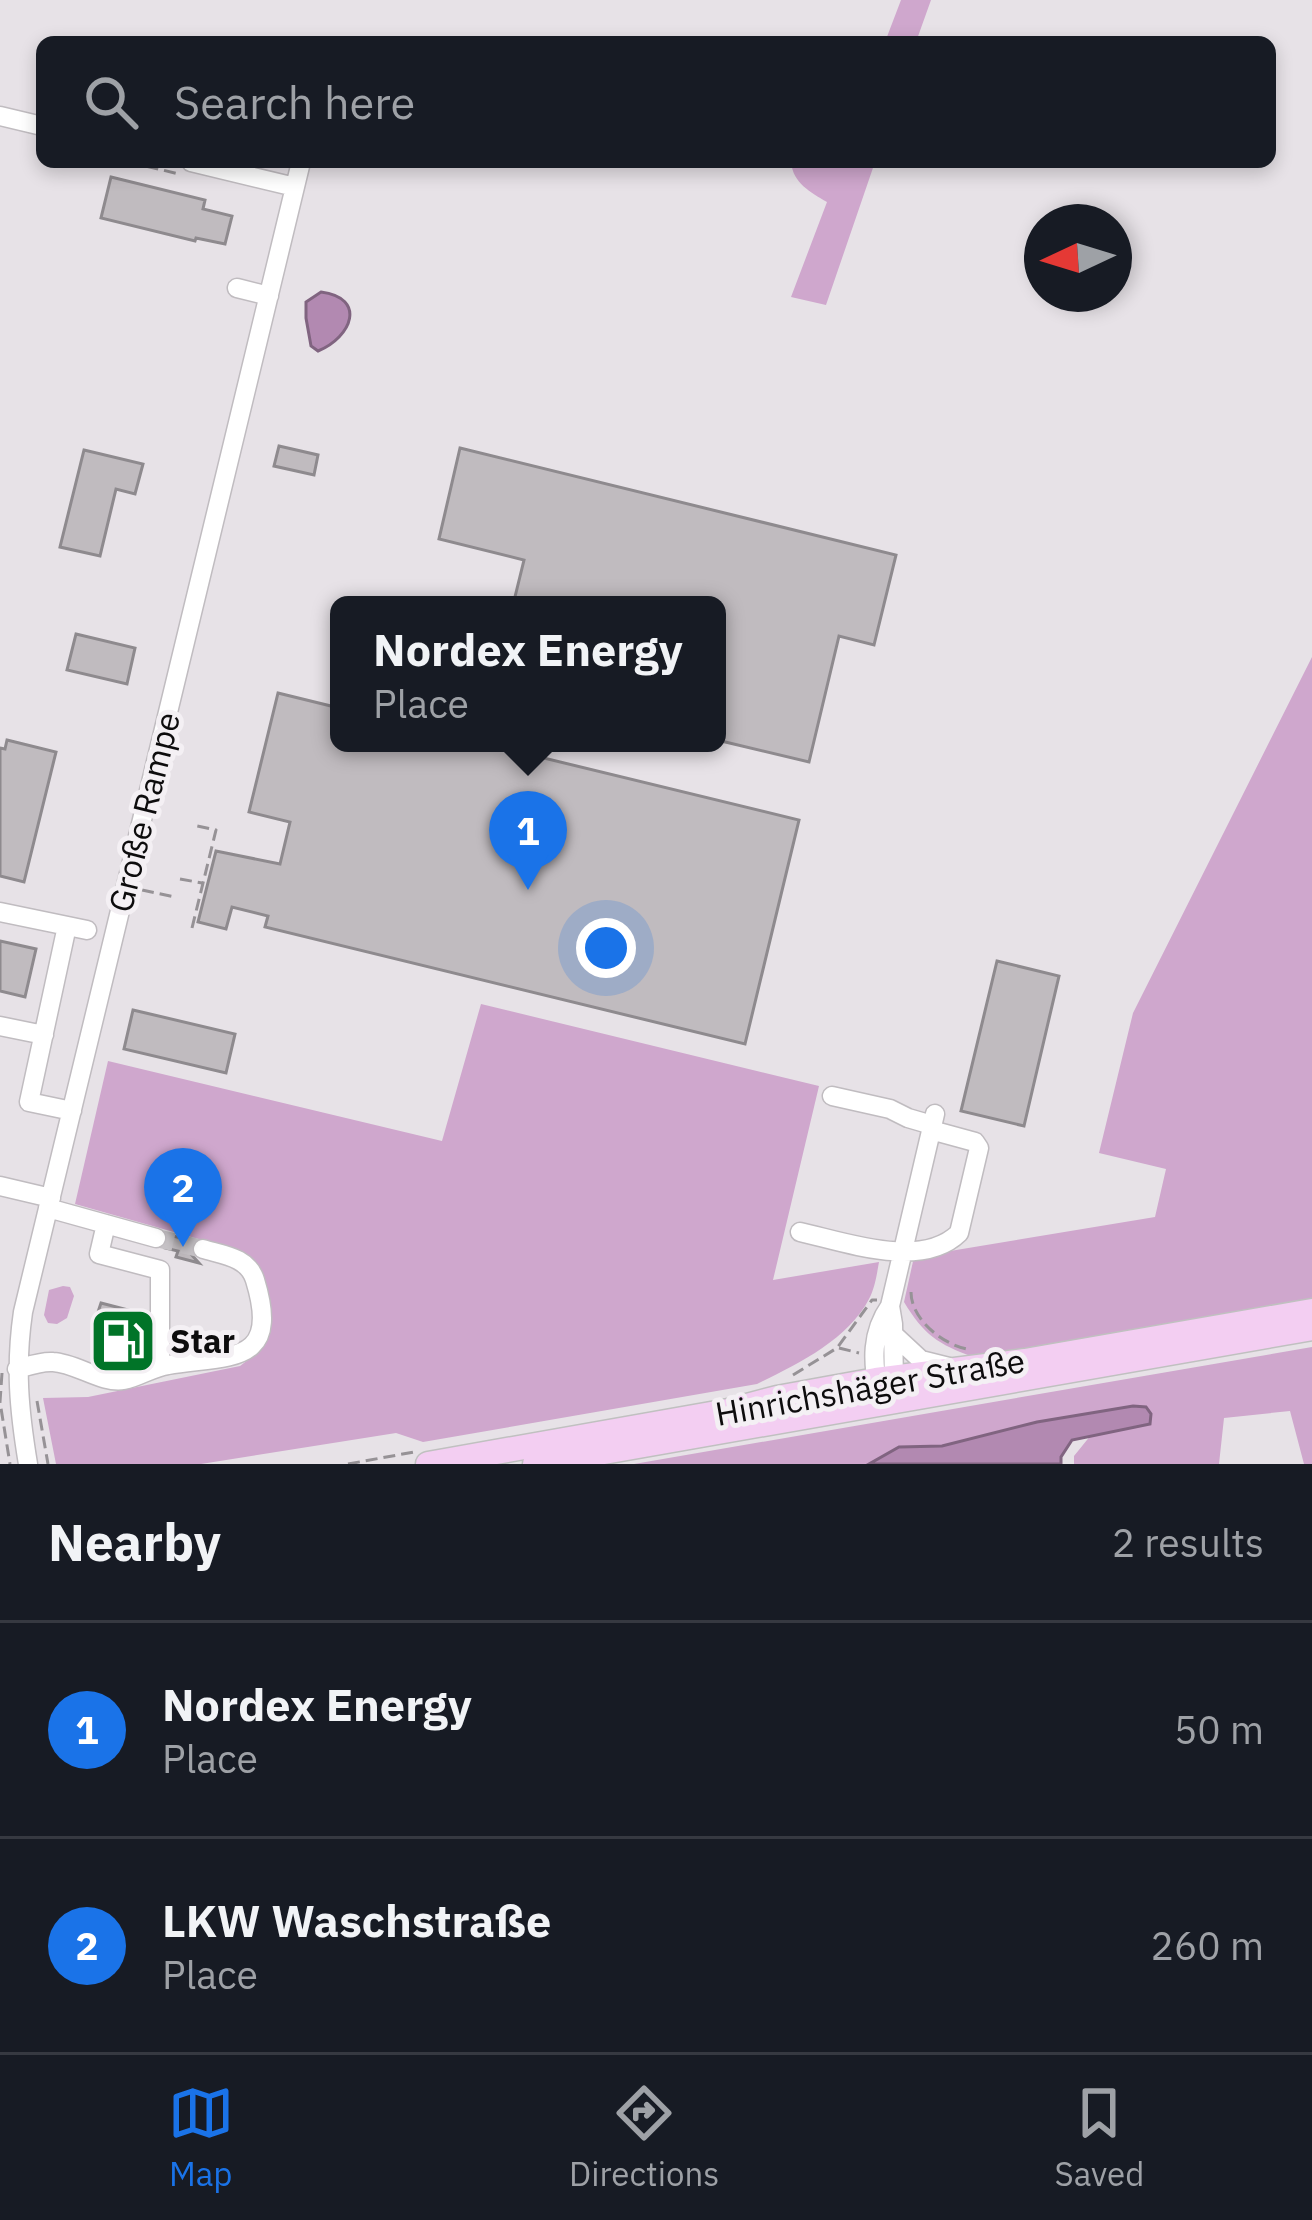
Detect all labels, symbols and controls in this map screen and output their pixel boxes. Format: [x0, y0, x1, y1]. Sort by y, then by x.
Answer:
search box [36, 36, 1276, 168]
icon: search [78, 69, 144, 135]
text: Search here [174, 73, 415, 131]
north arrow [1024, 204, 1132, 312]
popup [330, 596, 726, 752]
text: Nordex Energy [373, 620, 683, 678]
text: Place [373, 678, 469, 729]
street label: Große Rampe [98, 707, 189, 916]
pin: 1 [489, 791, 567, 890]
your location [576, 918, 636, 978]
pin: 2 [144, 1148, 222, 1247]
fuel station icon: Star [88, 1306, 158, 1376]
place label: Star [170, 1319, 235, 1362]
street label: Hinrichshäger Straße [712, 1338, 1028, 1435]
text: Nearby [48, 1509, 221, 1575]
text: 2 results [1112, 1517, 1264, 1568]
text: Nordex Energy [162, 1675, 472, 1733]
text: 1 [75, 1704, 99, 1755]
text: 50 m [1174, 1704, 1264, 1755]
text: Place [162, 1733, 258, 1784]
text: LKW Waschstraße [162, 1891, 551, 1949]
text: 2 [75, 1920, 99, 1971]
text: 260 m [1151, 1920, 1264, 1971]
text: Place [162, 1949, 258, 2000]
tab: Map [168, 2080, 234, 2195]
tab: Directions [569, 2080, 719, 2195]
tab: Saved [1055, 2080, 1144, 2195]

